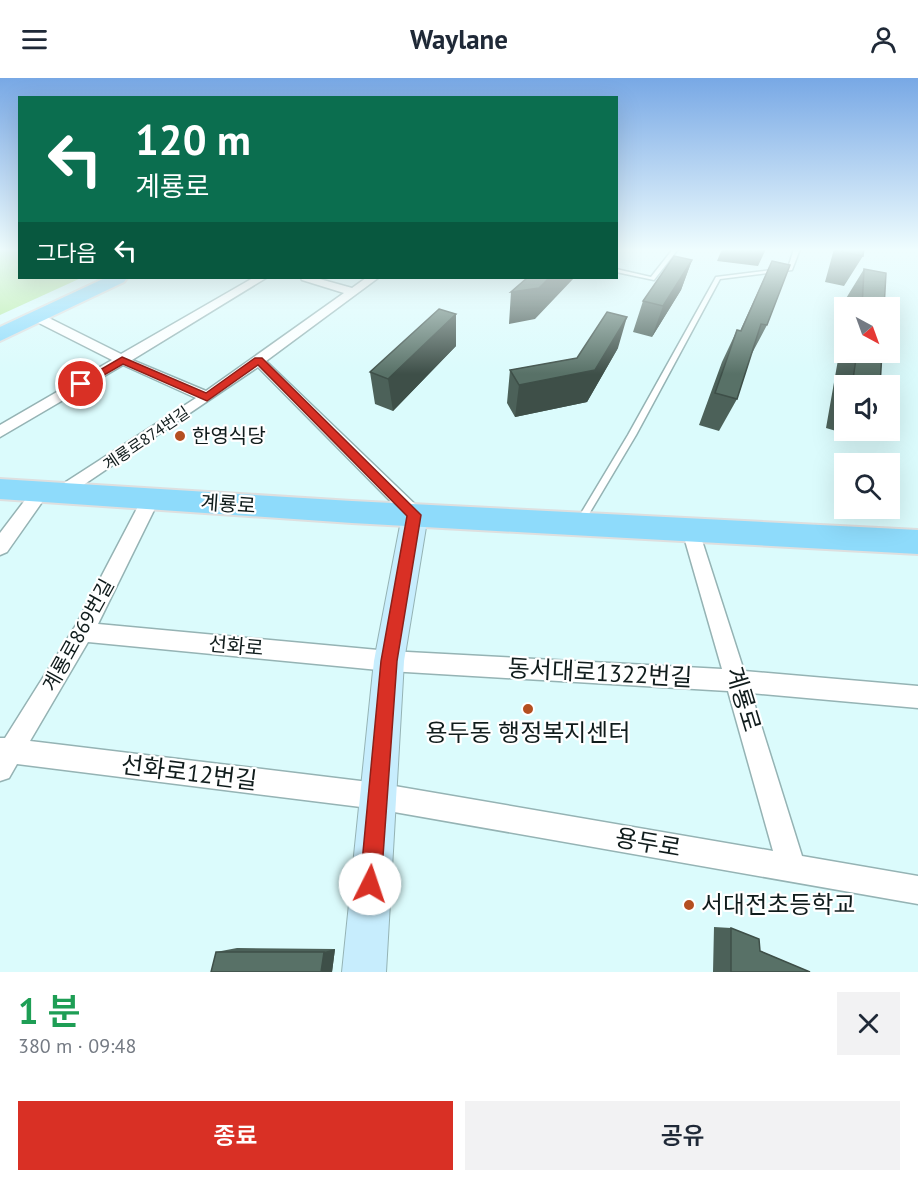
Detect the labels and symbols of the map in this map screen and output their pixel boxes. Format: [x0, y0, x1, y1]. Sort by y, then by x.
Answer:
north arrow [834, 297, 900, 363]
pin [55, 358, 106, 409]
street label: 계룡로874번길 [99, 402, 193, 474]
place label: 한영식당 [192, 423, 266, 449]
marker: 한영식당 [173, 429, 187, 443]
street label: 계룡로 [200, 489, 256, 519]
street label: 계룡로869번길 [36, 574, 120, 696]
street label: 선화로 [207, 631, 265, 661]
street label: 동서대로1322번길 [507, 652, 693, 693]
street label: 계룡로 [719, 663, 768, 735]
marker: 용두동 행정복지센터 [521, 702, 535, 716]
place label: 용두동 행정복지센터 [425, 717, 631, 748]
street label: 선화로12번길 [119, 749, 259, 796]
street label: 용두로 [613, 821, 683, 864]
position arrow [338, 852, 402, 916]
place label: 서대전초등학교 [701, 889, 856, 920]
marker: 서대전초등학교 [682, 898, 696, 912]

